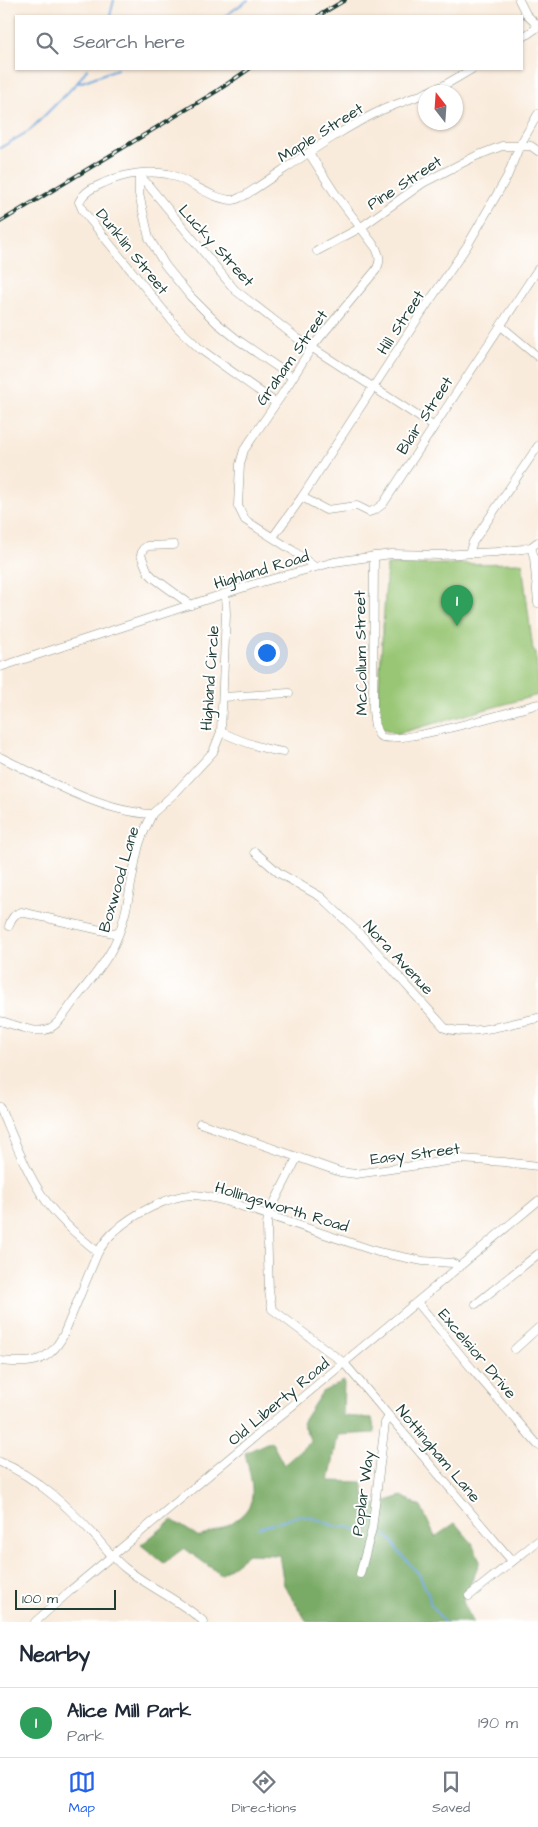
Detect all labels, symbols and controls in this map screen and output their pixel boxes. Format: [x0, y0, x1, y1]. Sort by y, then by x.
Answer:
search box [15, 15, 523, 70]
icon: search [33, 29, 61, 57]
text: Search here [73, 29, 185, 56]
north arrow [418, 85, 463, 130]
street label: Maple Street [273, 97, 368, 168]
street label: Pine Street [363, 150, 447, 215]
street label: Lucky Street [173, 200, 259, 293]
street label: Dunklin Street [91, 204, 174, 300]
street label: Hill Street [372, 286, 430, 359]
street label: Graham Street [251, 305, 333, 410]
street label: Blair Street [391, 372, 459, 459]
street label: Highland Road [211, 545, 312, 596]
pin: 1 [441, 585, 473, 626]
street label: McCollum Street [349, 590, 373, 716]
street label: Highland Circle [195, 624, 226, 731]
your location [254, 640, 280, 666]
street label: Boxwood Lane [93, 823, 145, 935]
street label: Nora Avenue [358, 916, 439, 1000]
street label: Easy Street [369, 1138, 462, 1171]
street label: Hollingsworth Road [212, 1176, 351, 1239]
street label: Excelsior Drive [433, 1304, 522, 1404]
street label: Old Liberty Road [223, 1353, 335, 1452]
street label: Nottingham Lane [390, 1400, 486, 1508]
street label: Poplar Way [346, 1449, 381, 1537]
scale bar [15, 1587, 116, 1610]
text: 100 m [22, 1589, 58, 1609]
text: Nearby [20, 1640, 90, 1669]
text: Alice Mill Park [67, 1698, 191, 1725]
text: 1 [35, 1712, 37, 1734]
text: 190 m [478, 1712, 518, 1734]
text: Park [67, 1725, 104, 1747]
tab: Map [68, 1768, 96, 1818]
tab: Directions [231, 1768, 296, 1818]
tab: Saved [432, 1768, 470, 1818]

